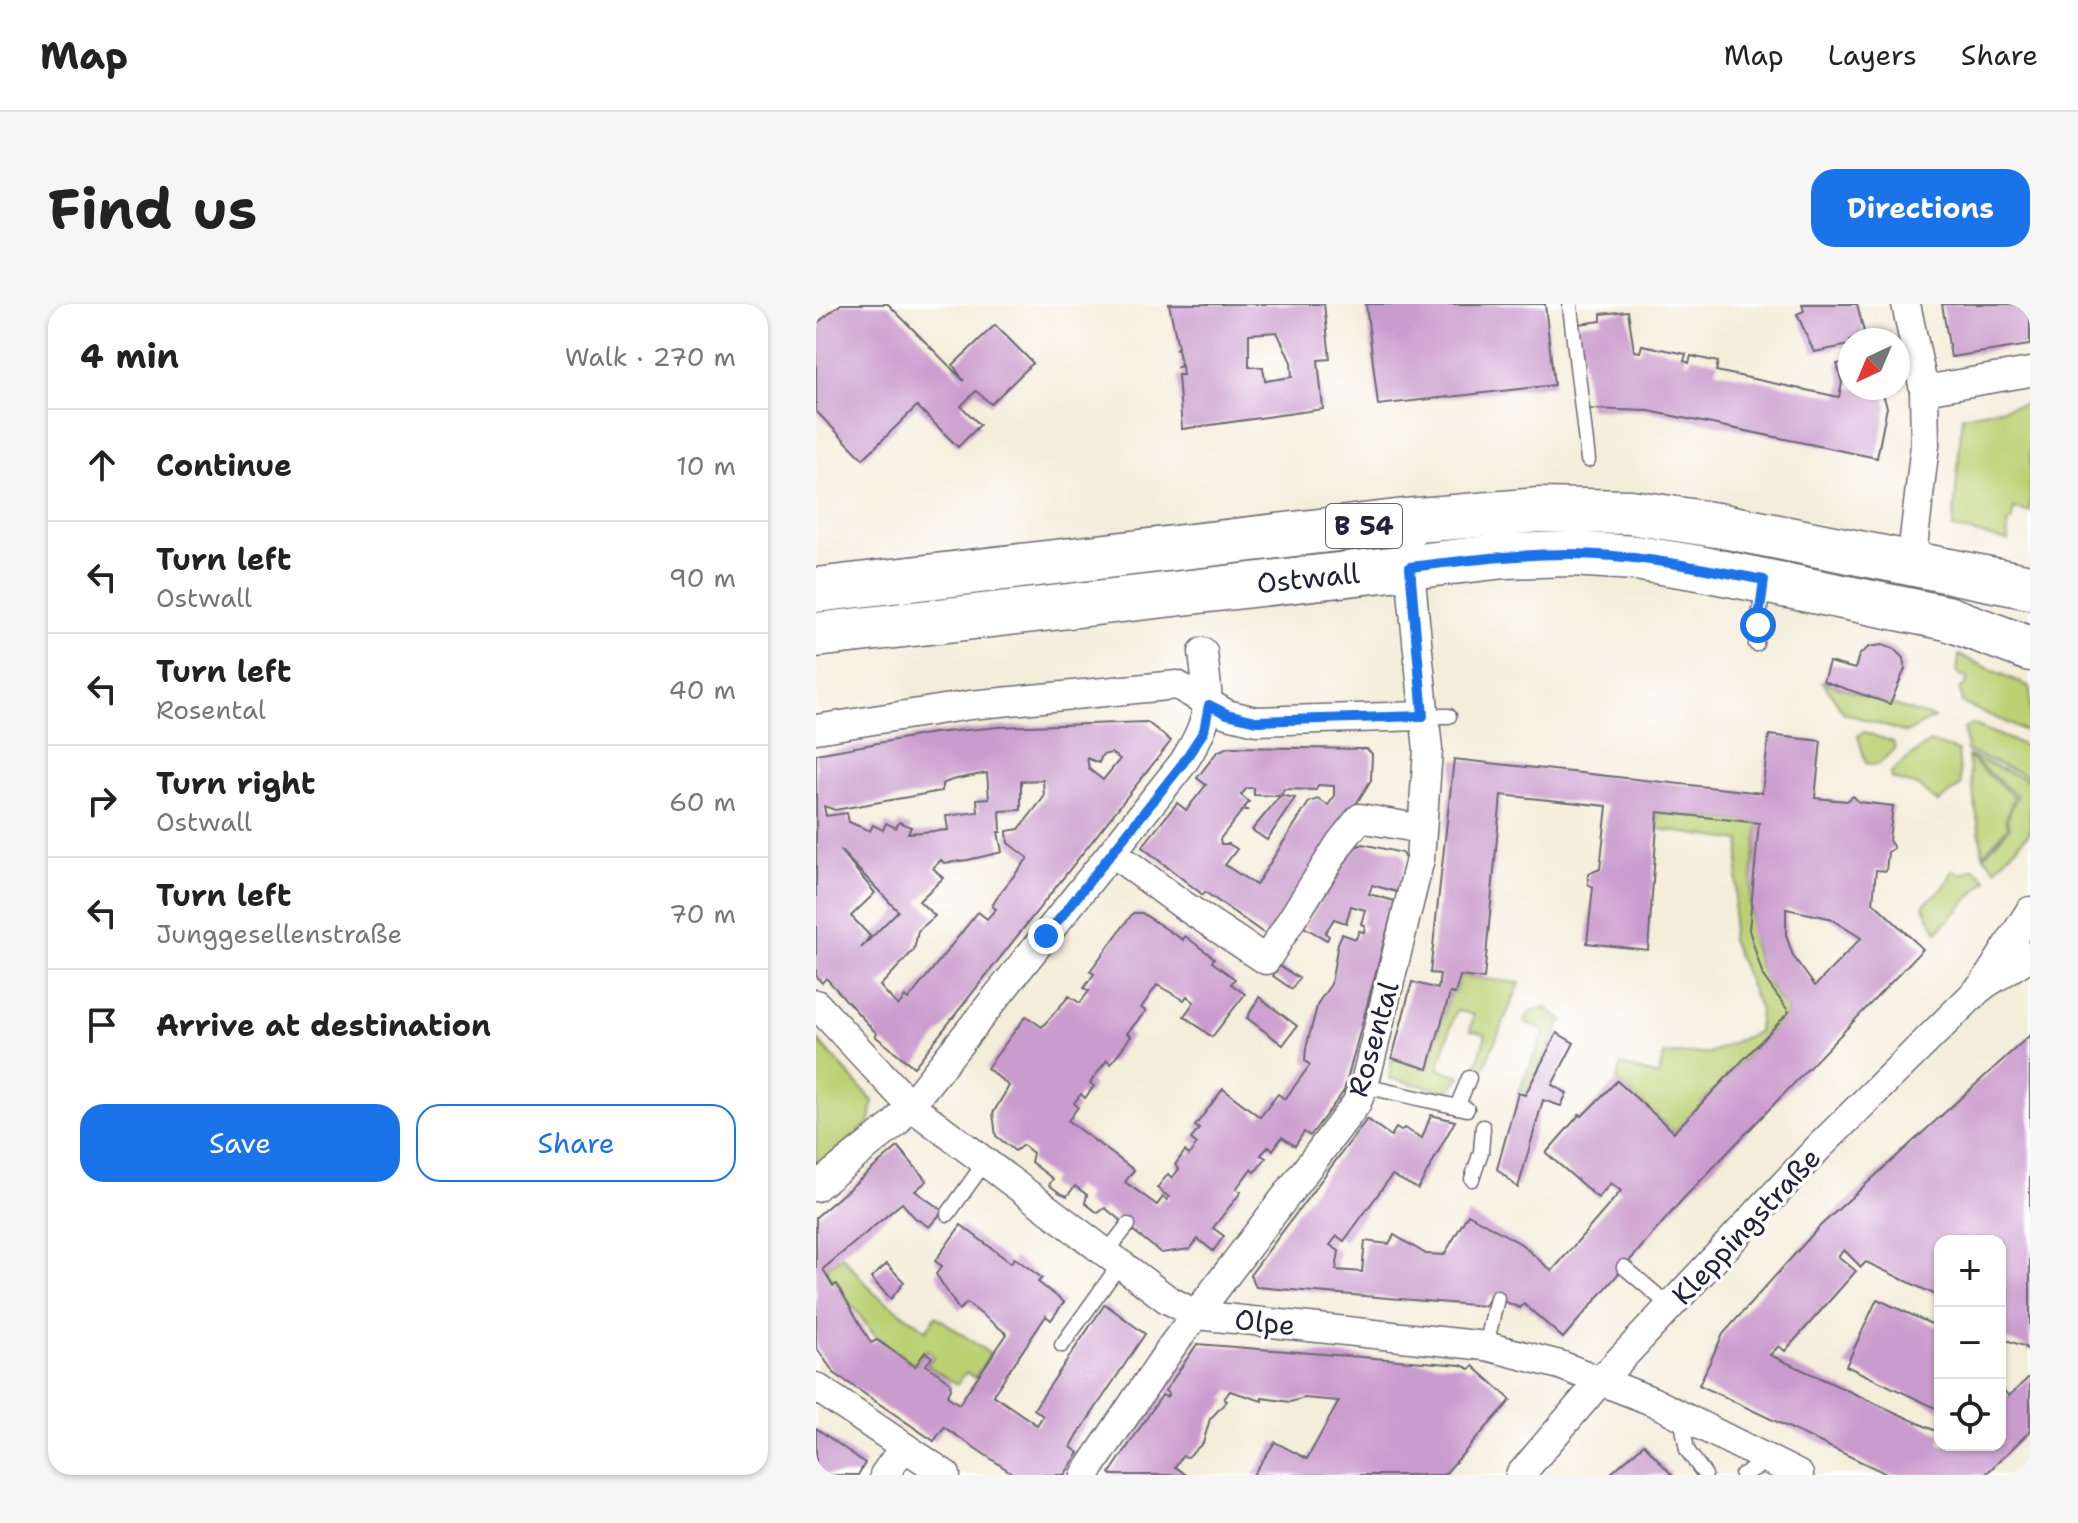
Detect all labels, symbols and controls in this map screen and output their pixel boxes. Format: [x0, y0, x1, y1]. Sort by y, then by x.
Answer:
text: Map [40, 30, 128, 81]
text: Map [1724, 36, 1784, 74]
text: Layers [1828, 36, 1917, 74]
text: Share [1961, 36, 2038, 74]
button: Directions [1811, 169, 2030, 247]
text: Find us [48, 171, 257, 246]
north arrow [1838, 328, 1910, 400]
text: 4 min [80, 333, 179, 379]
text: Walk · 270 m [565, 339, 736, 374]
icon: ahead [80, 443, 124, 487]
text: Continue [156, 445, 292, 486]
text: 10 m [676, 448, 736, 483]
road number: B 54 [1326, 504, 1402, 548]
text: Turn left [156, 539, 291, 580]
street label: Ostwall [1255, 554, 1362, 602]
icon: left [80, 555, 124, 599]
text: 90 m [669, 560, 736, 595]
text: Ostwall [156, 580, 252, 615]
route start [1740, 607, 1776, 643]
text: Turn left [156, 651, 291, 692]
icon: left [80, 667, 124, 711]
text: 40 m [669, 672, 736, 707]
text: Rosental [156, 692, 266, 727]
text: Turn right [156, 763, 315, 804]
icon: right [80, 779, 124, 823]
text: 60 m [669, 784, 736, 819]
text: Ostwall [156, 804, 252, 839]
text: Turn left [156, 875, 291, 916]
icon: left [80, 891, 124, 935]
text: 70 m [669, 896, 736, 931]
text: Junggesellenstraße [156, 916, 402, 951]
route end [1028, 918, 1064, 954]
street label: Rosental [1338, 976, 1408, 1101]
icon: arrive [80, 1003, 124, 1047]
text: Arrive at destination [156, 1005, 491, 1046]
button: Save [80, 1104, 400, 1182]
button: Share [416, 1104, 736, 1182]
street label: Kleppingstraße [1663, 1139, 1829, 1313]
map controls [1934, 1235, 2006, 1451]
button: + [1934, 1235, 2006, 1307]
street label: Olpe [1233, 1300, 1297, 1344]
button: − [1934, 1307, 2006, 1379]
button: locate [1934, 1379, 2006, 1451]

